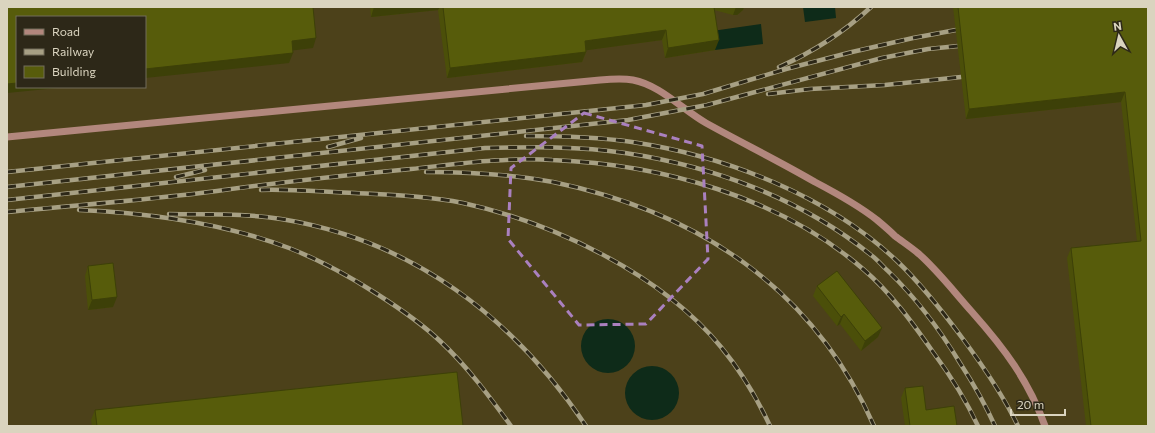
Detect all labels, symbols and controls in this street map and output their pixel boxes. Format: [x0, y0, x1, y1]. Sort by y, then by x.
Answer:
legend [16, 16, 146, 88]
north arrow [1099, 16, 1139, 56]
text: N [1113, 19, 1123, 33]
text: Road [52, 24, 80, 38]
text: Railway [52, 44, 94, 58]
text: Building [52, 64, 96, 78]
scale bar [1011, 391, 1065, 417]
text: 20 m [1017, 397, 1044, 411]

